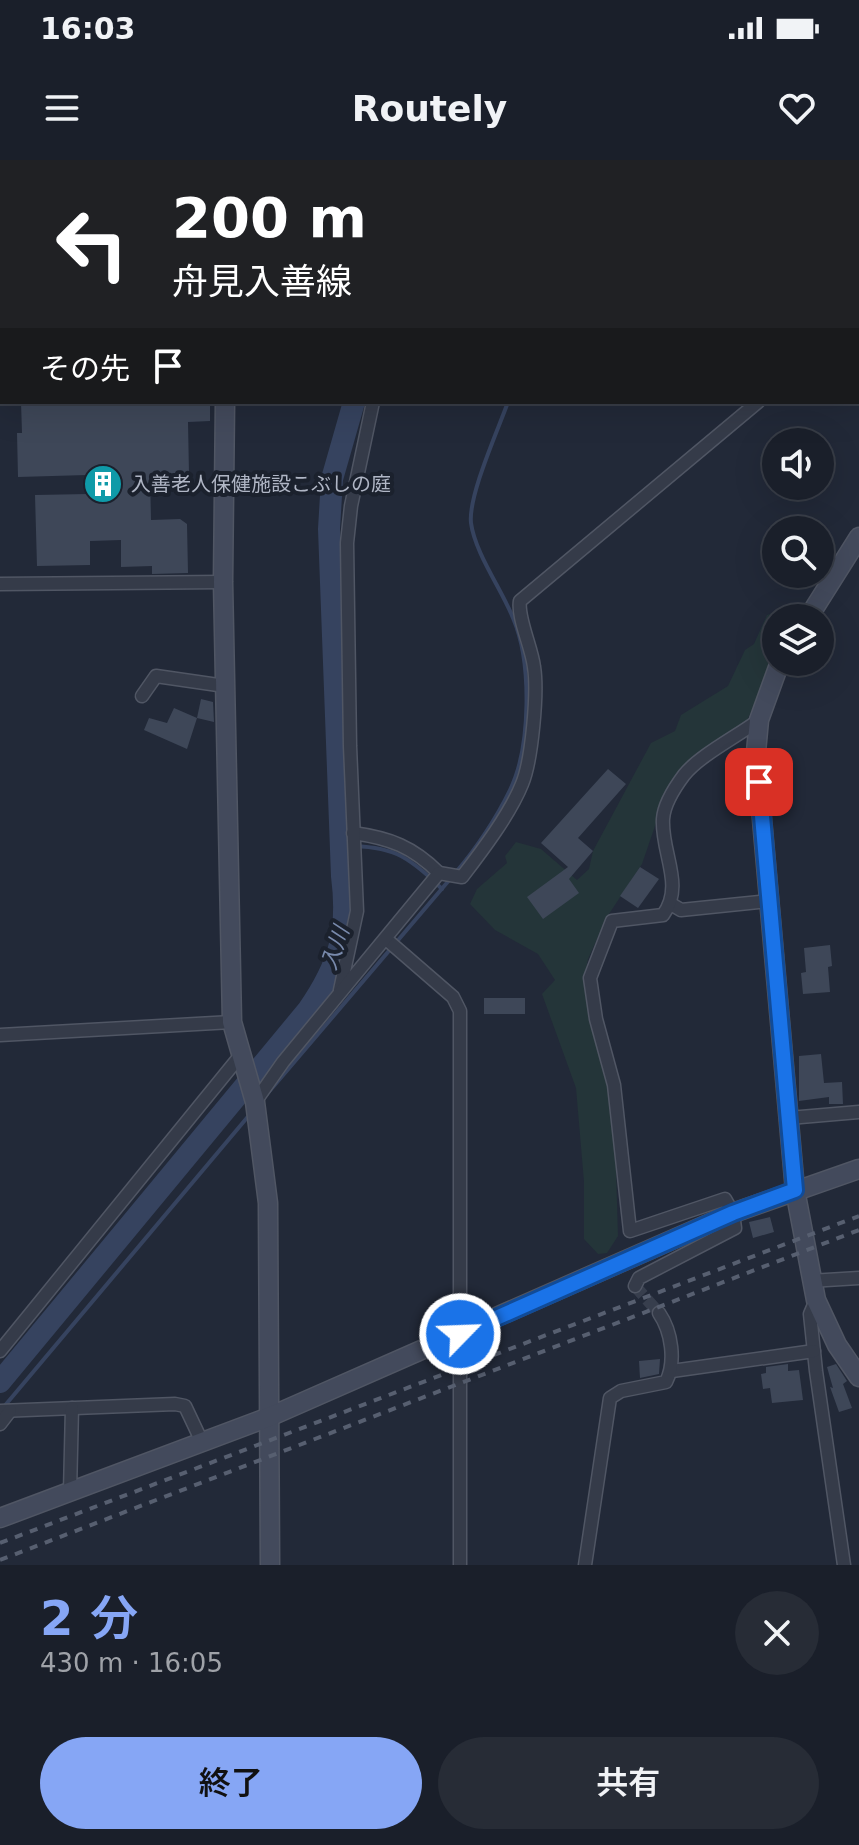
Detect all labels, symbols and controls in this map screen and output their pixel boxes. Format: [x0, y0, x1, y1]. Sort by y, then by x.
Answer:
text: 16:03 [40, 11, 136, 46]
icon: menu [40, 86, 84, 130]
icon: heart [775, 86, 819, 130]
text: Routely [352, 88, 507, 129]
text: 200 m [172, 185, 367, 250]
icon: left [40, 192, 144, 296]
text: 舟見入善線 [172, 261, 352, 302]
icon: arrive [146, 344, 190, 388]
text: その先 [40, 351, 130, 386]
map controls [762, 428, 834, 676]
button: sound [762, 428, 834, 500]
building icon: 入善老人保健施設こぶしの庭 [82, 463, 124, 505]
place label: 入善老人保健施設こぶしの庭 [131, 472, 391, 496]
button: search [762, 516, 834, 588]
button: layers [762, 604, 834, 676]
pin [725, 748, 793, 816]
icon: arrive [737, 760, 781, 804]
water label: 入川 [316, 921, 355, 973]
position arrow [418, 1292, 502, 1376]
text: 2 分 [40, 1590, 138, 1646]
button: close [735, 1591, 819, 1675]
text: 430 m · 16:05 [40, 1648, 223, 1678]
button: 終了 [40, 1737, 422, 1829]
button: 共有 [438, 1737, 819, 1829]

